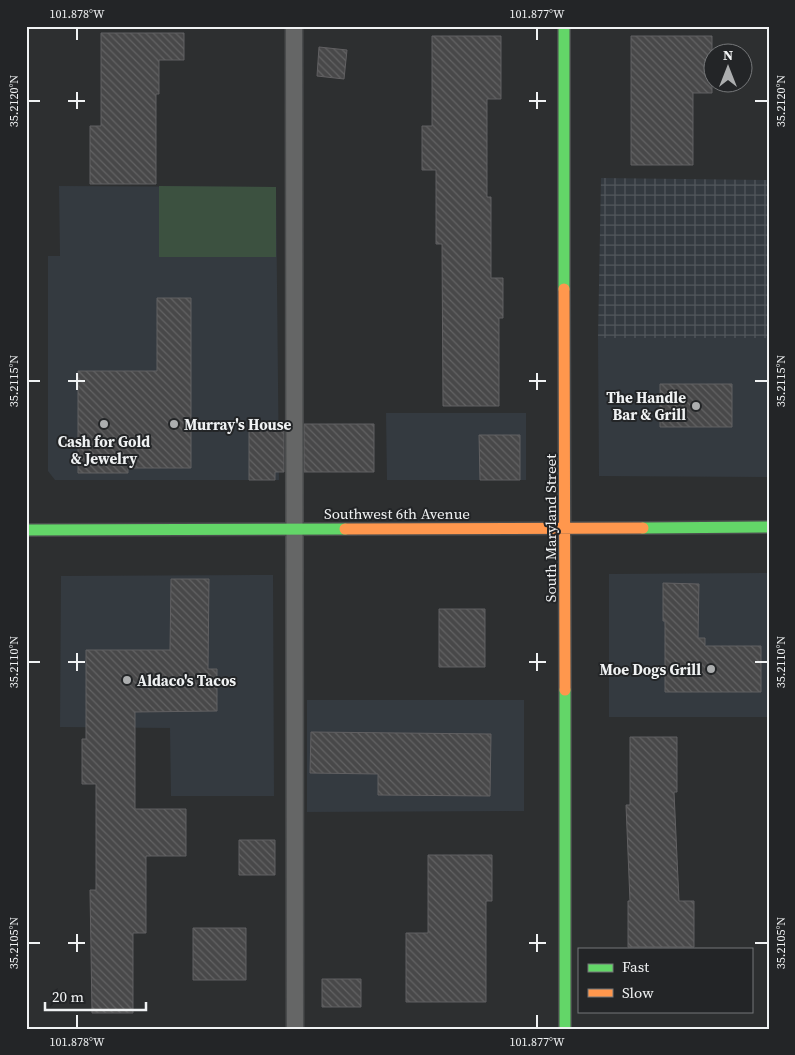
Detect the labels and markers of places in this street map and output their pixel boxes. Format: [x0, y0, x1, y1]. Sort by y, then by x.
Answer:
place label: The Handle Bar & Grill [606, 387, 686, 425]
marker: The Handle Bar & Grill [690, 400, 702, 412]
place label: Murray's House [184, 414, 292, 435]
marker: Cash for Gold & Jewelry [98, 418, 110, 430]
marker: Murray's House [168, 418, 180, 430]
place label: Cash for Gold & Jewelry [58, 431, 150, 469]
place label: Moe Dogs Grill [600, 659, 701, 680]
marker: Moe Dogs Grill [705, 663, 717, 675]
place label: Aldaco's Tacos [137, 670, 236, 691]
marker: Aldaco's Tacos [121, 674, 133, 686]

